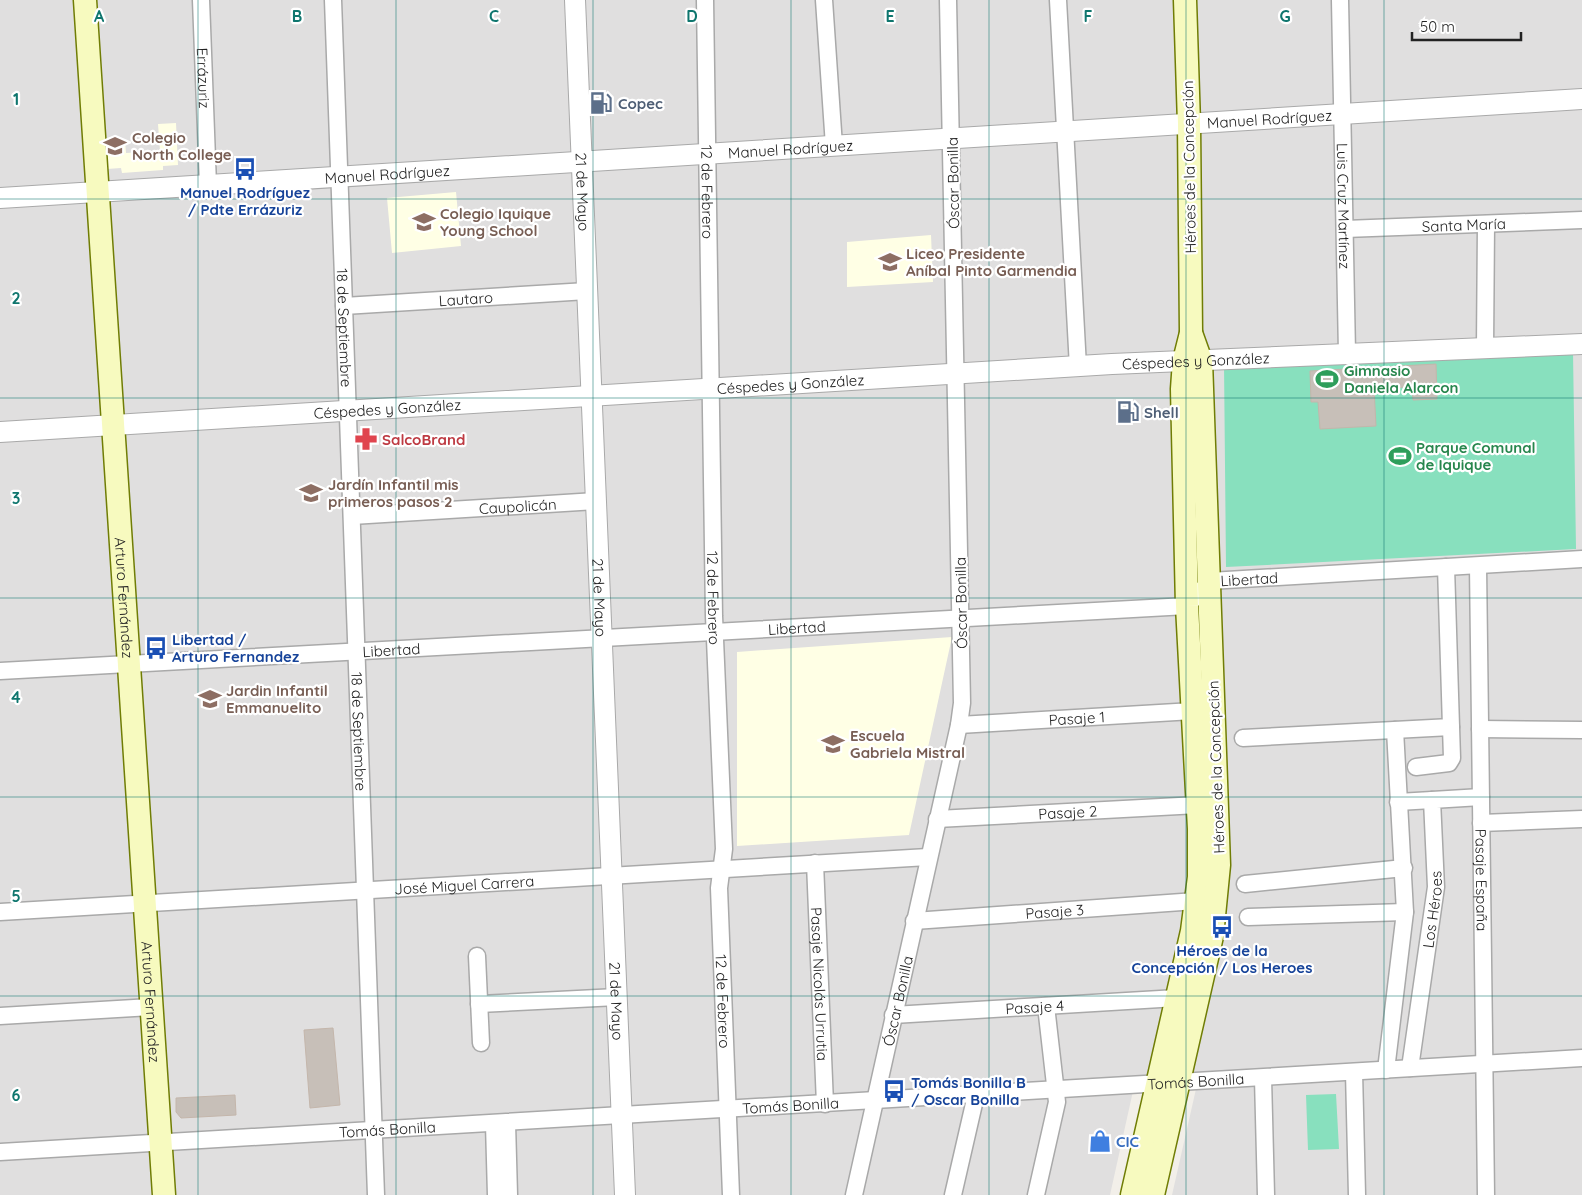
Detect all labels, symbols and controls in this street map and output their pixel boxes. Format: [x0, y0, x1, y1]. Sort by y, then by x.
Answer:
text: A [94, 6, 105, 26]
text: B [292, 6, 302, 26]
text: C [489, 6, 499, 26]
text: D [686, 6, 698, 26]
text: E [885, 6, 895, 26]
text: F [1084, 6, 1093, 26]
text: G [1279, 6, 1291, 26]
scale bar [1412, 10, 1521, 42]
text: 50 m [1420, 17, 1455, 36]
street label: Errázuriz [193, 47, 215, 109]
street label: Héroes de la Concepción [1178, 80, 1200, 254]
text: 1 [13, 89, 19, 109]
fuel station icon: Copec [588, 90, 614, 116]
place label: Copec [618, 94, 663, 113]
street label: Manuel Rodríguez [1206, 105, 1333, 132]
place label: Colegio North College [132, 128, 232, 164]
school or university icon: Colegio North College [102, 133, 128, 159]
street label: Manuel Rodríguez [727, 135, 854, 162]
street label: Óscar Bonilla [943, 137, 963, 229]
street label: Luis Cruz Martínez [1333, 143, 1355, 269]
street label: 12 de Febrero [698, 145, 718, 239]
street label: 21 de Mayo [572, 152, 594, 232]
bus stop icon: Manuel Rodríguez / Pdte Errázuriz [232, 156, 258, 182]
street label: Manuel Rodríguez [324, 160, 450, 187]
place label: Manuel Rodríguez / Pdte Errázuriz [180, 183, 310, 219]
place label: Colegio Iquique Young School [440, 204, 551, 240]
school or university icon: Colegio Iquique Young School [411, 209, 437, 235]
street label: Santa María [1422, 213, 1506, 236]
place label: Liceo Presidente Aníbal Pinto Garmendia [906, 244, 1077, 280]
school or university icon: Liceo Presidente Aníbal Pinto Garmendia [877, 249, 903, 275]
street label: 18 de Septiembre [333, 268, 356, 388]
street label: Lautaro [438, 287, 493, 310]
text: 2 [11, 288, 21, 308]
street label: Céspedes y González [1122, 348, 1270, 373]
place label: Gimnasio Daniela Alarcon [1344, 361, 1458, 397]
sports icon: Gimnasio Daniela Alarcon [1314, 366, 1340, 392]
street label: Céspedes y González [716, 370, 865, 398]
street label: Céspedes y González [313, 394, 462, 422]
fuel station icon: Shell [1115, 399, 1141, 425]
place label: Shell [1144, 403, 1179, 422]
pharmacy icon: SalcoBrand [353, 426, 379, 452]
place label: SalcoBrand [382, 430, 465, 449]
place label: Parque Comunal de Iquique [1416, 438, 1536, 474]
sports icon: Parque Comunal de Iquique [1387, 443, 1413, 469]
place label: Jardín Infantil mis primeros pasos 2 [328, 475, 459, 511]
school or university icon: Jardín Infantil mis primeros pasos 2 [298, 480, 324, 506]
text: 3 [12, 488, 20, 508]
street label: Caupolicán [478, 494, 557, 518]
street label: Arturo Fernández [111, 536, 138, 659]
street label: 12 de Febrero [704, 551, 725, 645]
street label: Óscar Bonilla [951, 557, 971, 649]
street label: 21 de Mayo [589, 558, 611, 637]
street label: Libertad [1220, 567, 1279, 590]
street label: Libertad [767, 616, 826, 638]
place label: Libertad / Arturo Fernandez [172, 630, 299, 666]
bus stop icon: Libertad / Arturo Fernandez [143, 635, 169, 661]
street label: Libertad [362, 638, 421, 661]
street label: 18 de Septiembre [348, 672, 371, 791]
street label: Héroes de la Concepción [1203, 680, 1229, 854]
place label: Jardin Infantil Emmanuelito [226, 681, 328, 717]
school or university icon: Jardin Infantil Emmanuelito [197, 686, 223, 712]
text: 4 [11, 687, 21, 707]
street label: Pasaje 1 [1048, 707, 1106, 729]
place label: Escuela Gabriela Mistral [850, 726, 965, 762]
school or university icon: Escuela Gabriela Mistral [820, 731, 846, 757]
street label: Pasaje 2 [1038, 801, 1098, 823]
street label: Pasaje España [1472, 829, 1492, 931]
street label: José Miguel Carrera [394, 871, 535, 898]
street label: Los Héroes [1418, 871, 1445, 949]
text: 5 [11, 886, 21, 906]
street label: Pasaje 3 [1025, 899, 1085, 923]
street label: Pasaje Nicolás Urrutia [807, 907, 833, 1061]
bus stop icon: Héroes de la Concepción / Los Heroes [1209, 914, 1235, 940]
street label: Arturo Fernández [138, 941, 165, 1063]
place label: Héroes de la Concepción / Los Heroes [1132, 941, 1312, 977]
street label: 12 de Febrero [712, 954, 735, 1049]
street label: Óscar Bonilla [878, 954, 917, 1048]
street label: 21 de Mayo [606, 961, 628, 1041]
street label: Pasaje 4 [1005, 995, 1065, 1018]
street label: Tomás Bonilla [1147, 1069, 1245, 1093]
place label: Tomás Bonilla B / Oscar Bonilla [911, 1073, 1026, 1109]
bus stop icon: Tomás Bonilla B / Oscar Bonilla [881, 1078, 907, 1104]
text: 6 [12, 1085, 21, 1105]
street label: Tomás Bonilla [742, 1093, 840, 1117]
street label: Tomás Bonilla [338, 1117, 436, 1141]
shop icon: CIC [1087, 1128, 1113, 1154]
place label: CIC [1116, 1132, 1140, 1151]

